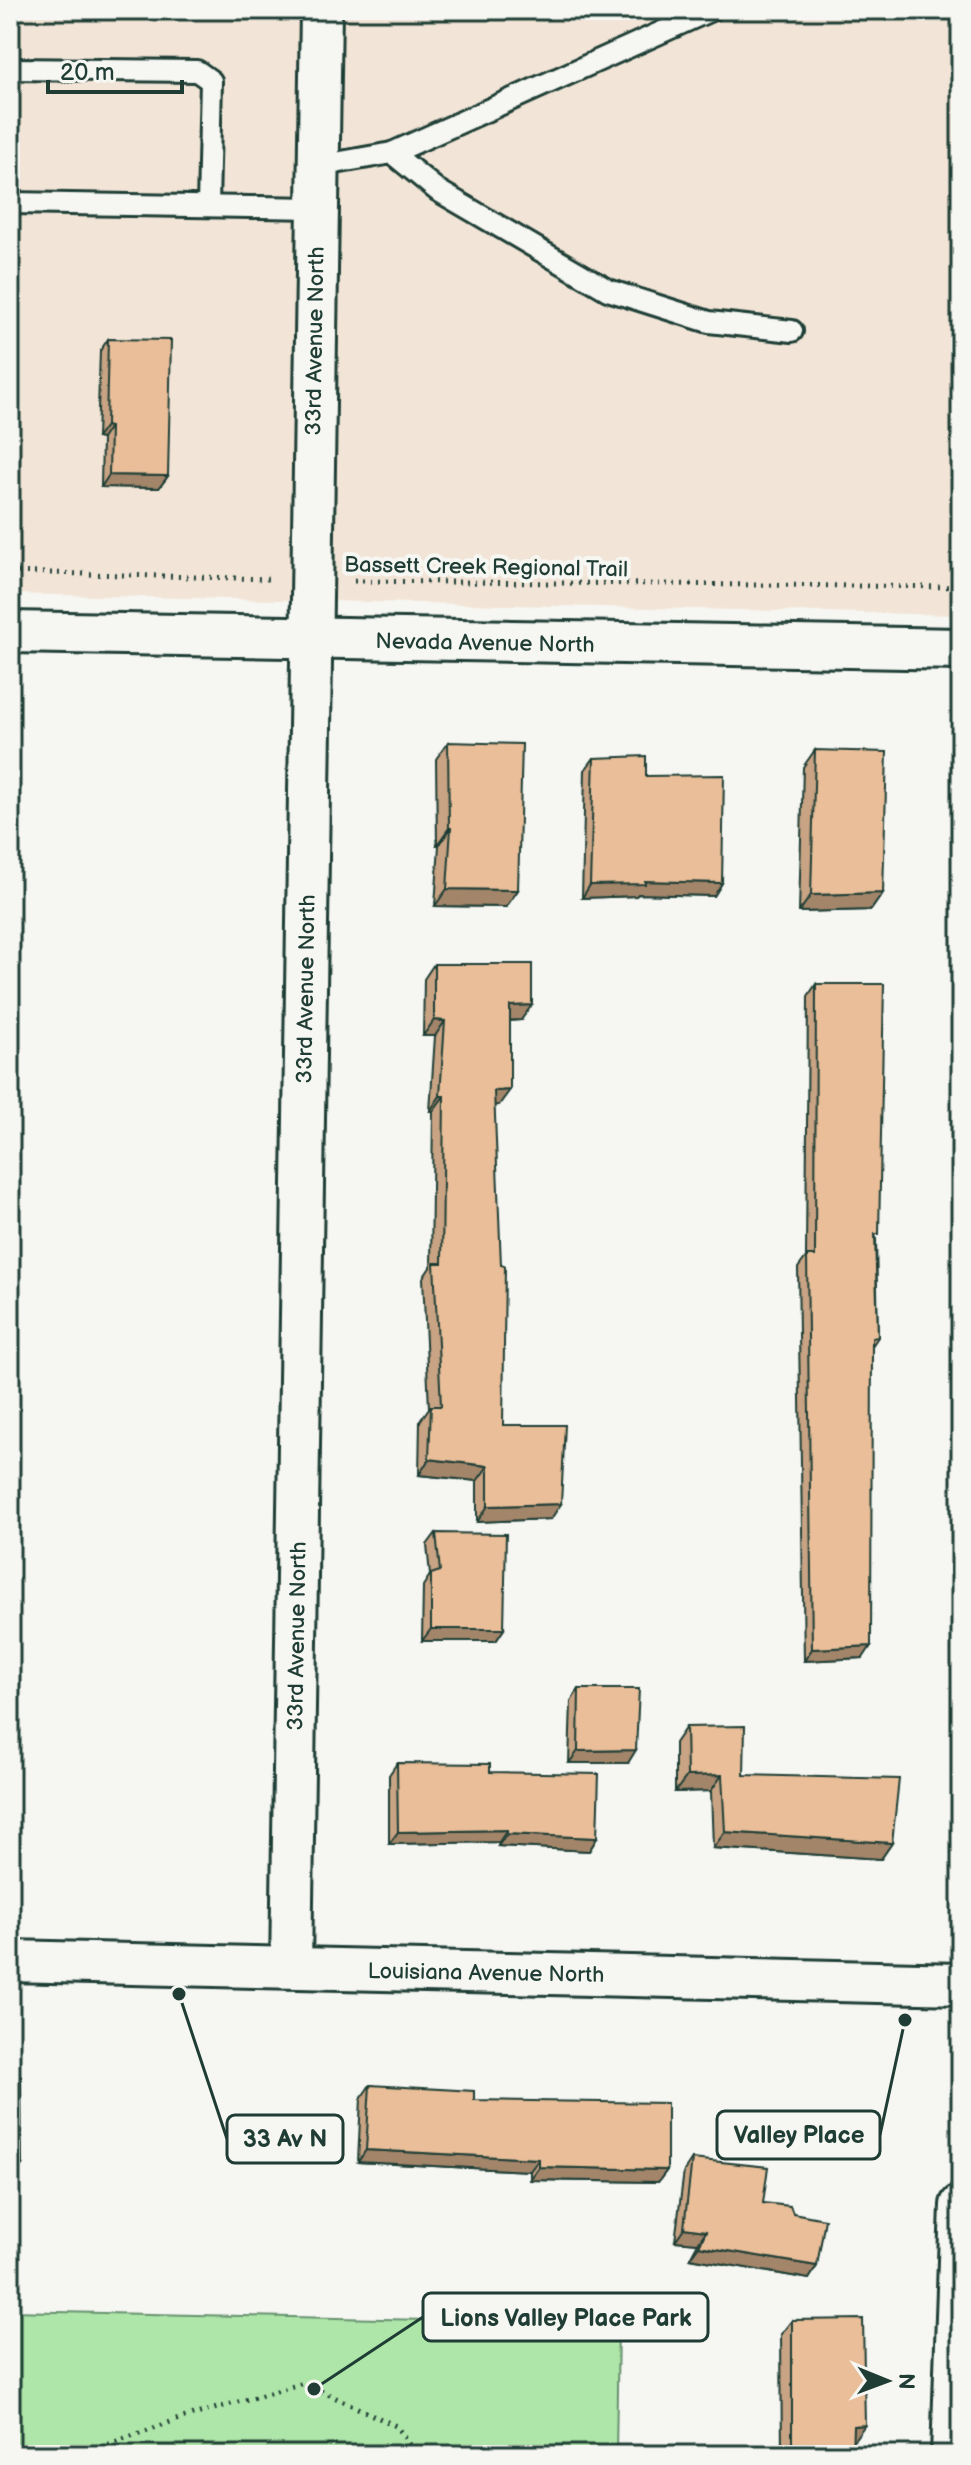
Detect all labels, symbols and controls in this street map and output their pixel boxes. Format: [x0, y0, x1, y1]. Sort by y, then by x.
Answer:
scale bar [48, 44, 182, 94]
text: 20 m [60, 58, 115, 87]
street label: 33rd Avenue North [300, 246, 331, 436]
street label: Bassett Creek Regional Trail [344, 552, 628, 583]
street label: Nevada Avenue North [375, 628, 595, 659]
street label: 33rd Avenue North [291, 894, 322, 1084]
street label: 33rd Avenue North [282, 1541, 313, 1731]
street label: Louisiana Avenue North [367, 1958, 605, 1989]
callout: Valley Place [717, 2111, 880, 2159]
callout: 33 Av N [227, 2115, 343, 2163]
text: Valley Place [733, 2121, 865, 2150]
text: 33 Av N [243, 2125, 327, 2154]
callout: Lions Valley Place Park [423, 2293, 708, 2341]
text: Lions Valley Place Park [440, 2304, 692, 2333]
north arrow [847, 2341, 927, 2421]
text: N [892, 2373, 919, 2390]

